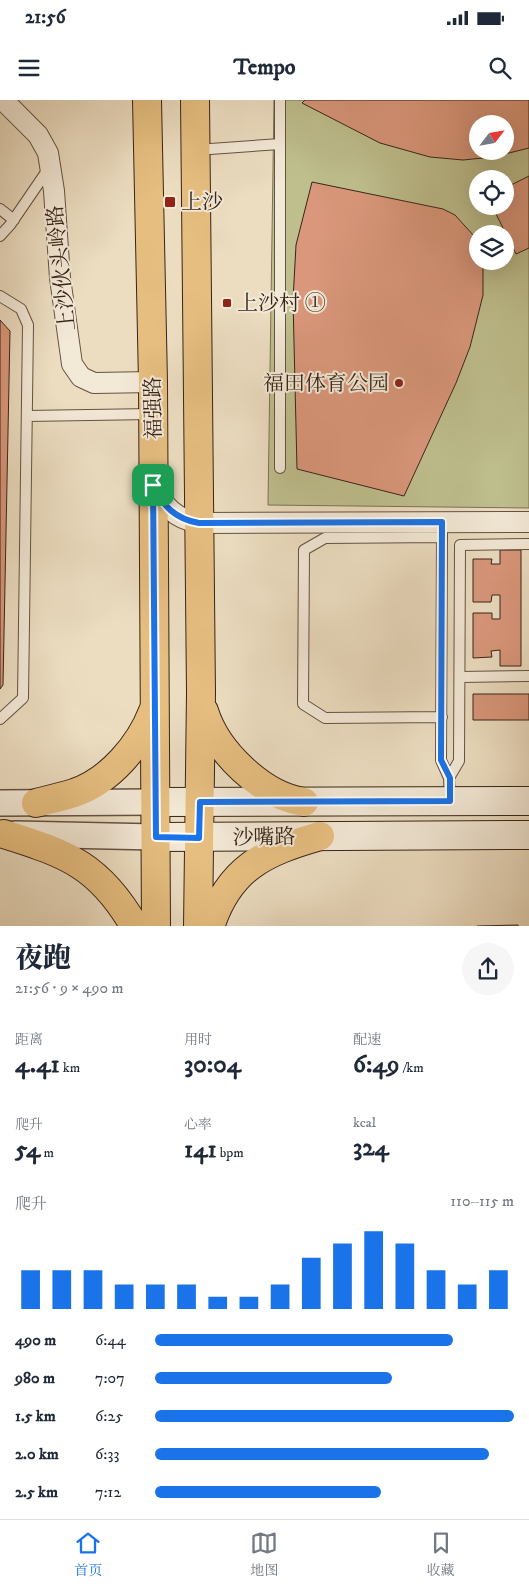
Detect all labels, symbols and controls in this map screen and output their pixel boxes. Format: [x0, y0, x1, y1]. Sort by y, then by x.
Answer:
text: 21:56 [25, 6, 66, 29]
icon: menu [15, 54, 43, 82]
text: Tempo [234, 54, 295, 81]
icon: search [486, 54, 514, 82]
north arrow [469, 115, 514, 160]
map controls [469, 115, 514, 270]
button: locate [469, 170, 514, 215]
place label: 上沙 [181, 190, 223, 216]
marker: 上沙 [163, 195, 177, 209]
street label: 上沙伙头岭路 [42, 204, 82, 332]
button: layers [469, 225, 514, 270]
place label: 上沙村 ① [237, 291, 326, 317]
marker: 上沙村 ① [221, 297, 233, 309]
place label: 福田体育公园 [263, 371, 389, 397]
street label: 福强路 [140, 376, 168, 440]
marker: 福田体育公园 [393, 377, 405, 389]
pin [132, 464, 174, 506]
icon: arrive [139, 471, 167, 499]
street label: 沙嘴路 [232, 824, 296, 852]
text: 夜跑 [15, 941, 71, 976]
button: share [462, 943, 514, 995]
text: 21:56 · 9 × 490 m [15, 978, 124, 998]
text: 距离 [15, 1031, 43, 1049]
text: 用时 [184, 1031, 212, 1049]
text: 配速 [353, 1031, 381, 1049]
text: 4.41 [15, 1049, 60, 1080]
text: 30:04 [184, 1049, 241, 1080]
text: 6:49 [353, 1049, 399, 1080]
text: km [60, 1059, 80, 1077]
text: /km [399, 1059, 424, 1077]
text: kcal [353, 1114, 376, 1132]
text: 爬升 [15, 1116, 43, 1134]
text: 心率 [184, 1116, 212, 1134]
text: 324 [353, 1132, 389, 1163]
text: 54 [15, 1134, 41, 1165]
text: 141 [184, 1134, 217, 1165]
text: m [41, 1144, 54, 1162]
text: bpm [217, 1144, 244, 1162]
text: 110–115 m [450, 1191, 514, 1211]
text: 爬升 [15, 1194, 47, 1214]
text: 490 m [15, 1330, 56, 1350]
text: 6:44 [95, 1330, 126, 1350]
text: 980 m [15, 1368, 55, 1388]
text: 7:07 [95, 1368, 125, 1388]
text: 1.5 km [15, 1406, 56, 1426]
text: 6:25 [95, 1406, 123, 1426]
text: 2.0 km [15, 1444, 59, 1464]
text: 6:33 [95, 1444, 119, 1464]
text: 2.5 km [15, 1482, 58, 1502]
text: 7:12 [95, 1482, 121, 1502]
tab: 首页 [74, 1529, 102, 1580]
tab: 地图 [250, 1529, 278, 1580]
tab: 收藏 [427, 1529, 455, 1580]

